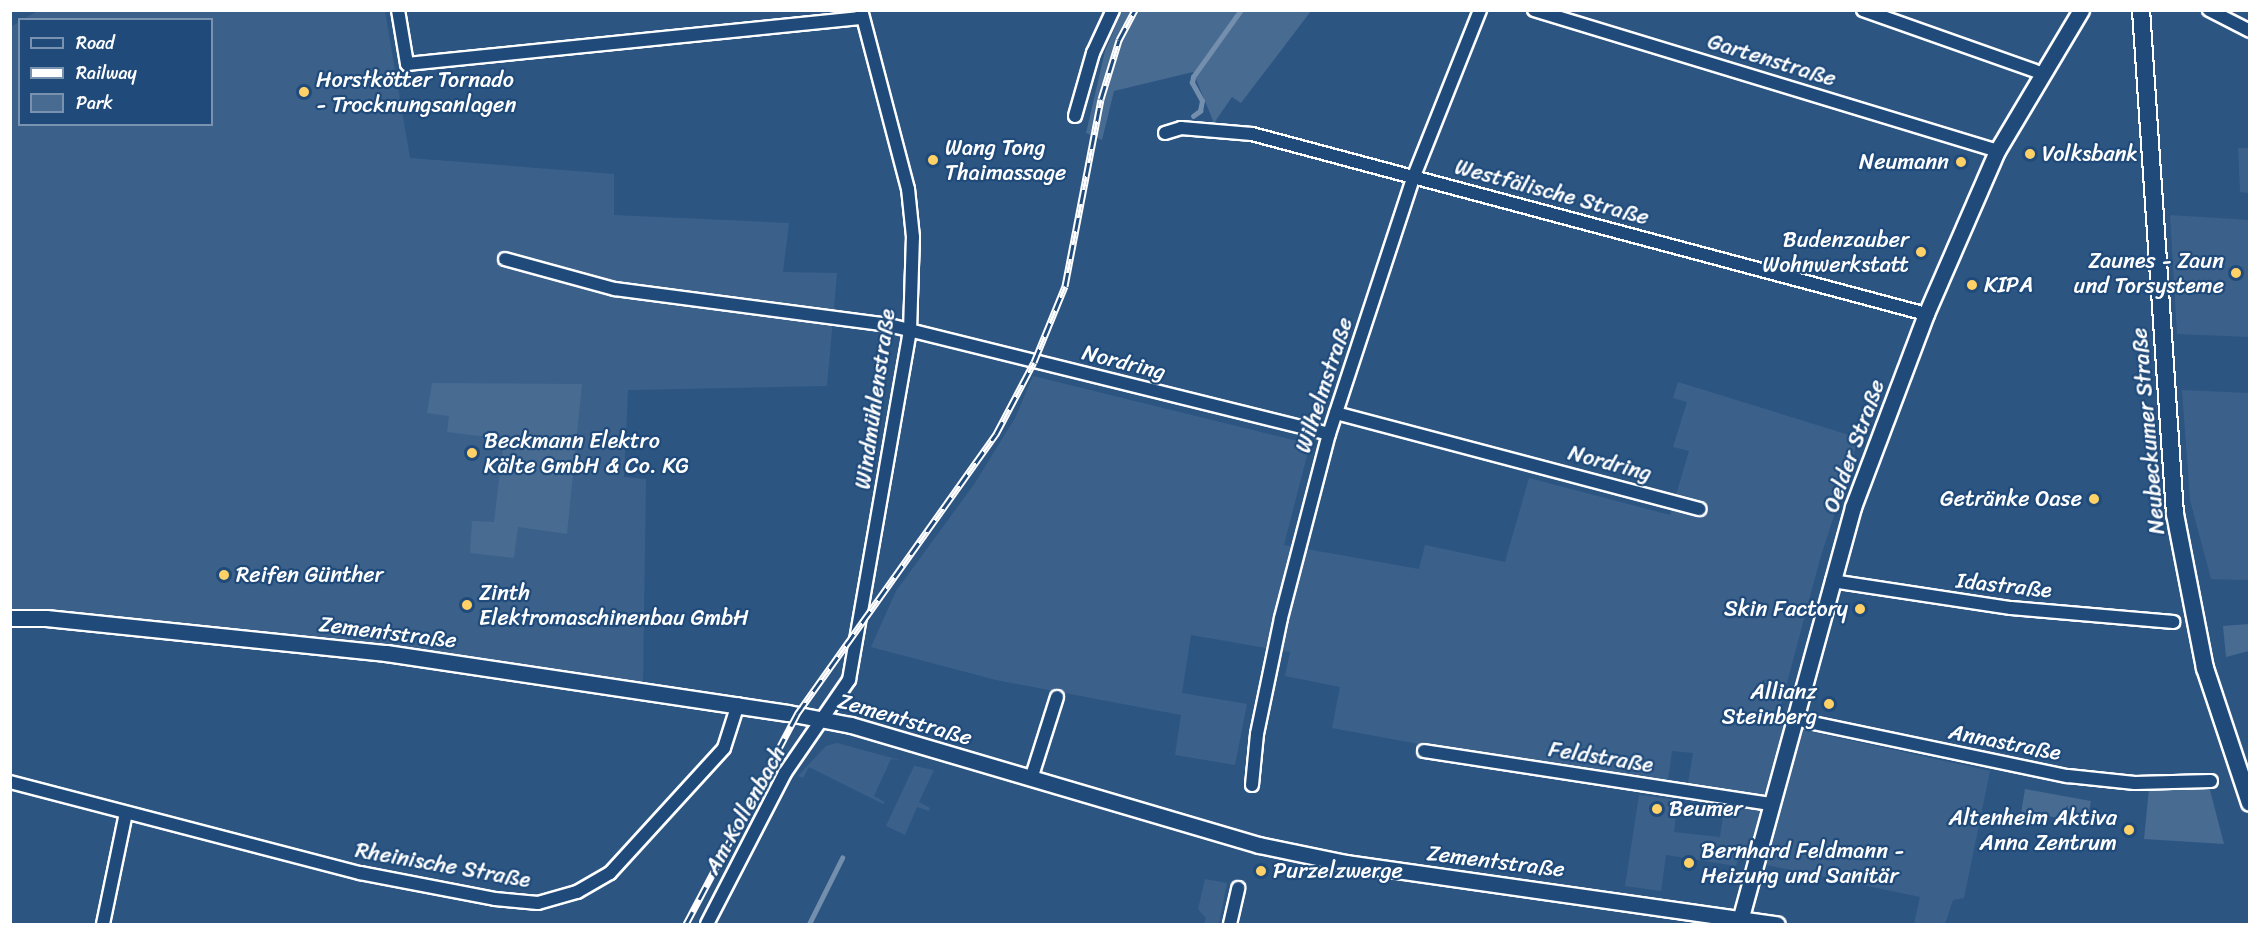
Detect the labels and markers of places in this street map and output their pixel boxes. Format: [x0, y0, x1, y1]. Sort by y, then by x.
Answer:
place label: Horstkötter Tornado - Trocknungsanlagen [316, 66, 516, 118]
marker: Horstkötter Tornado - Trocknungsanlagen [297, 85, 311, 99]
place label: Wang Tong Thaimassage [945, 134, 1066, 186]
place label: Volksbank [2042, 141, 2138, 167]
marker: Volksbank [2023, 147, 2037, 161]
place label: Neumann [1859, 149, 1949, 175]
marker: Wang Tong Thaimassage [926, 153, 940, 167]
marker: Neumann [1954, 155, 1968, 169]
place label: Budenzauber Wohnwerkstatt [1762, 226, 1909, 278]
marker: Budenzauber Wohnwerkstatt [1914, 245, 1928, 259]
place label: Zaunes - Zaun und Torsysteme [2073, 247, 2224, 298]
marker: Zaunes - Zaun und Torsysteme [2229, 266, 2243, 280]
place label: KIPA [1984, 272, 2033, 298]
marker: KIPA [1965, 278, 1979, 292]
place label: Beckmann Elektro Kälte GmbH & Co. KG [484, 427, 689, 478]
marker: Beckmann Elektro Kälte GmbH & Co. KG [465, 446, 479, 460]
place label: Getränke Oase [1940, 486, 2082, 512]
marker: Getränke Oase [2087, 492, 2101, 506]
place label: Reifen Günther [236, 562, 383, 588]
marker: Reifen Günther [217, 568, 231, 582]
place label: Zinth Elektromaschinenbau GmbH [479, 579, 748, 630]
place label: Skin Factory [1724, 596, 1848, 622]
marker: Zinth Elektromaschinenbau GmbH [460, 598, 474, 612]
marker: Skin Factory [1853, 602, 1867, 616]
place label: Allianz Steinberg [1722, 678, 1817, 730]
marker: Allianz Steinberg [1822, 697, 1836, 711]
place label: Beumer [1669, 796, 1743, 822]
marker: Beumer [1650, 802, 1664, 816]
place label: Altenheim Aktiva Anna Zentrum [1949, 804, 2117, 855]
marker: Altenheim Aktiva Anna Zentrum [2122, 823, 2136, 837]
place label: Bernhard Feldmann - Heizung und Sanitär [1701, 837, 1905, 888]
marker: Bernhard Feldmann - Heizung und Sanitär [1682, 856, 1696, 870]
place label: Purzelzwerge [1273, 858, 1403, 884]
marker: Purzelzwerge [1254, 864, 1268, 878]

